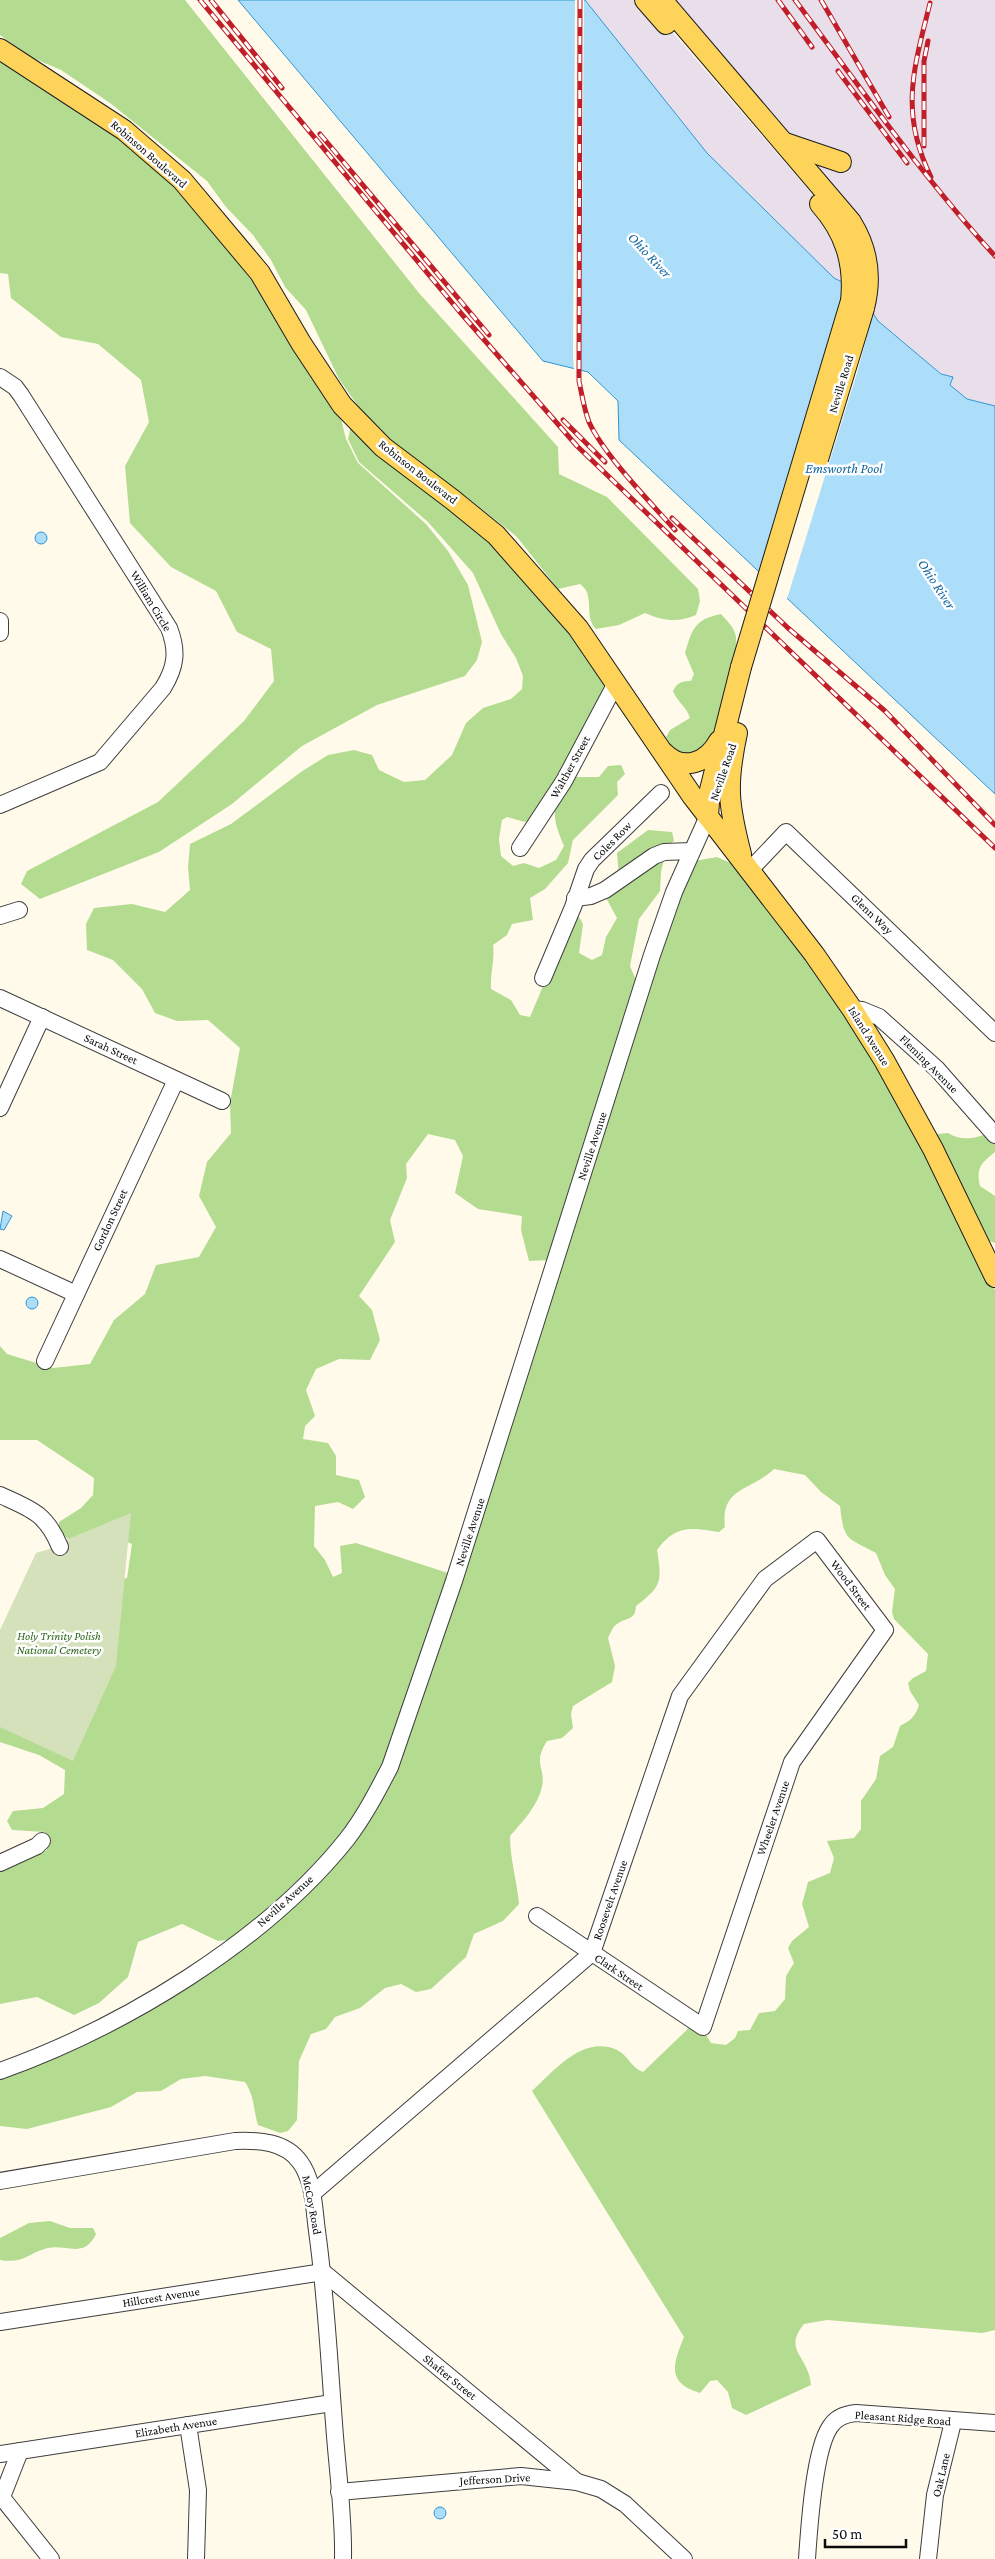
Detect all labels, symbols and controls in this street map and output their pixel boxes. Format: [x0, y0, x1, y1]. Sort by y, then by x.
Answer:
street label: Robinson Boulevard [108, 117, 190, 191]
water label: Ohio River [625, 229, 676, 282]
street label: Neville Road [826, 353, 857, 415]
street label: Robinson Boulevard [376, 437, 461, 508]
water label: Emsworth Pool [805, 460, 883, 476]
water label: Ohio River [915, 556, 960, 613]
street label: William Circle [127, 568, 175, 634]
street label: Walther Street [547, 732, 593, 801]
street label: Neville Road [707, 741, 740, 803]
street label: Coles Row [590, 818, 635, 863]
street label: Glenn Way [848, 891, 896, 938]
street label: Island Avenue [845, 1004, 893, 1068]
street label: Sarah Street [82, 1030, 141, 1068]
street label: Fleming Avenue [897, 1032, 961, 1096]
street label: Neville Avenue [574, 1110, 610, 1182]
street label: Gordon Street [90, 1186, 131, 1253]
street label: Neville Avenue [452, 1496, 488, 1568]
street label: Wood Street [828, 1557, 875, 1614]
park label: Holy Trinity Polish National Cemetery [17, 1629, 101, 1657]
street label: Wheeler Avenue [754, 1779, 792, 1857]
street label: Roosevelt Avenue [590, 1858, 630, 1942]
street label: Neville Avenue [254, 1872, 316, 1930]
street label: Clark Street [592, 1951, 647, 1994]
street label: McCoy Road [299, 2174, 325, 2236]
street label: Hillcrest Avenue [121, 2284, 201, 2310]
street label: Shafter Street [420, 2351, 480, 2404]
street label: Pleasant Ridge Road [854, 2408, 952, 2428]
street label: Elizabeth Avenue [134, 2414, 218, 2440]
street label: Oak Lane [929, 2452, 953, 2498]
street label: Jefferson Drive [458, 2470, 531, 2488]
scale bar [825, 2516, 906, 2548]
text: 50 m [832, 2526, 862, 2542]

